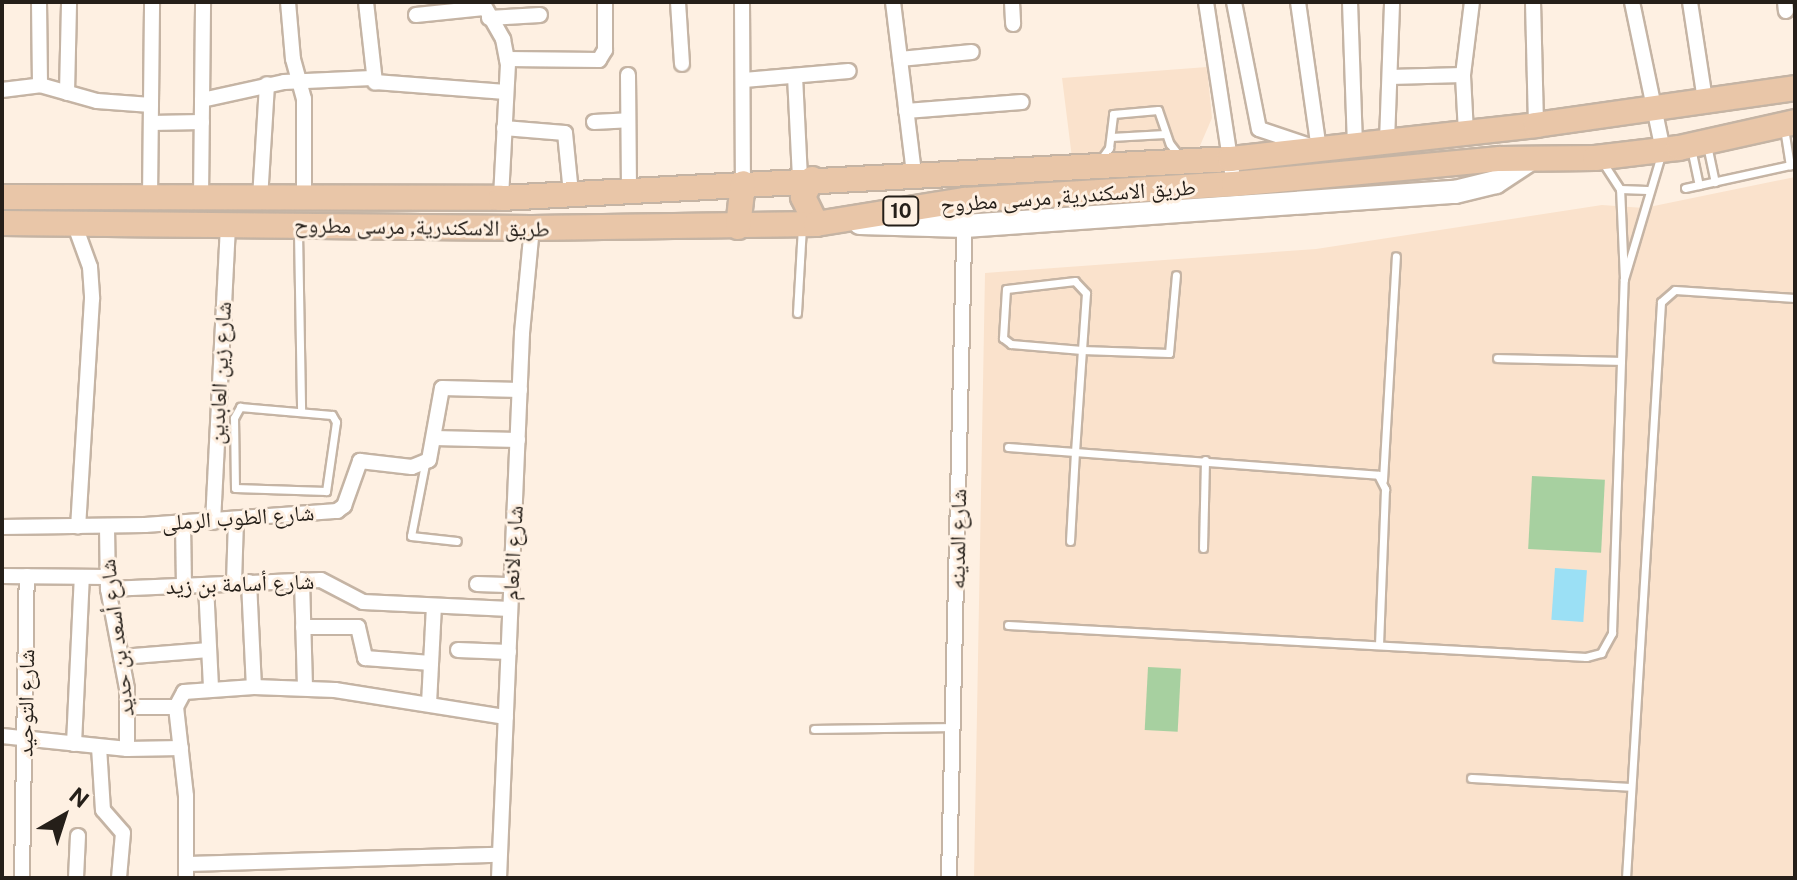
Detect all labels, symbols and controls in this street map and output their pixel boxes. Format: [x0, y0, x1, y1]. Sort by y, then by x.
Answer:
street label: طريق الاسكندرية, مرسى مطروح [939, 174, 1197, 218]
road number: 10 [881, 195, 921, 227]
street label: طريق الاسكندرية, مرسى مطروح [294, 212, 550, 242]
street label: شارع زين العابدين [203, 301, 237, 445]
street label: شارع المدينه [944, 489, 972, 589]
street label: شارع الطوب الرملى [161, 500, 315, 536]
street label: شارع الانعام [497, 505, 529, 601]
street label: شارع أسعد بن حديد [94, 558, 140, 718]
street label: شارع أسامة بن زيد [165, 568, 315, 600]
street label: شارع التوحيد [12, 649, 40, 757]
north arrow [24, 776, 104, 856]
text: N [64, 782, 94, 813]

